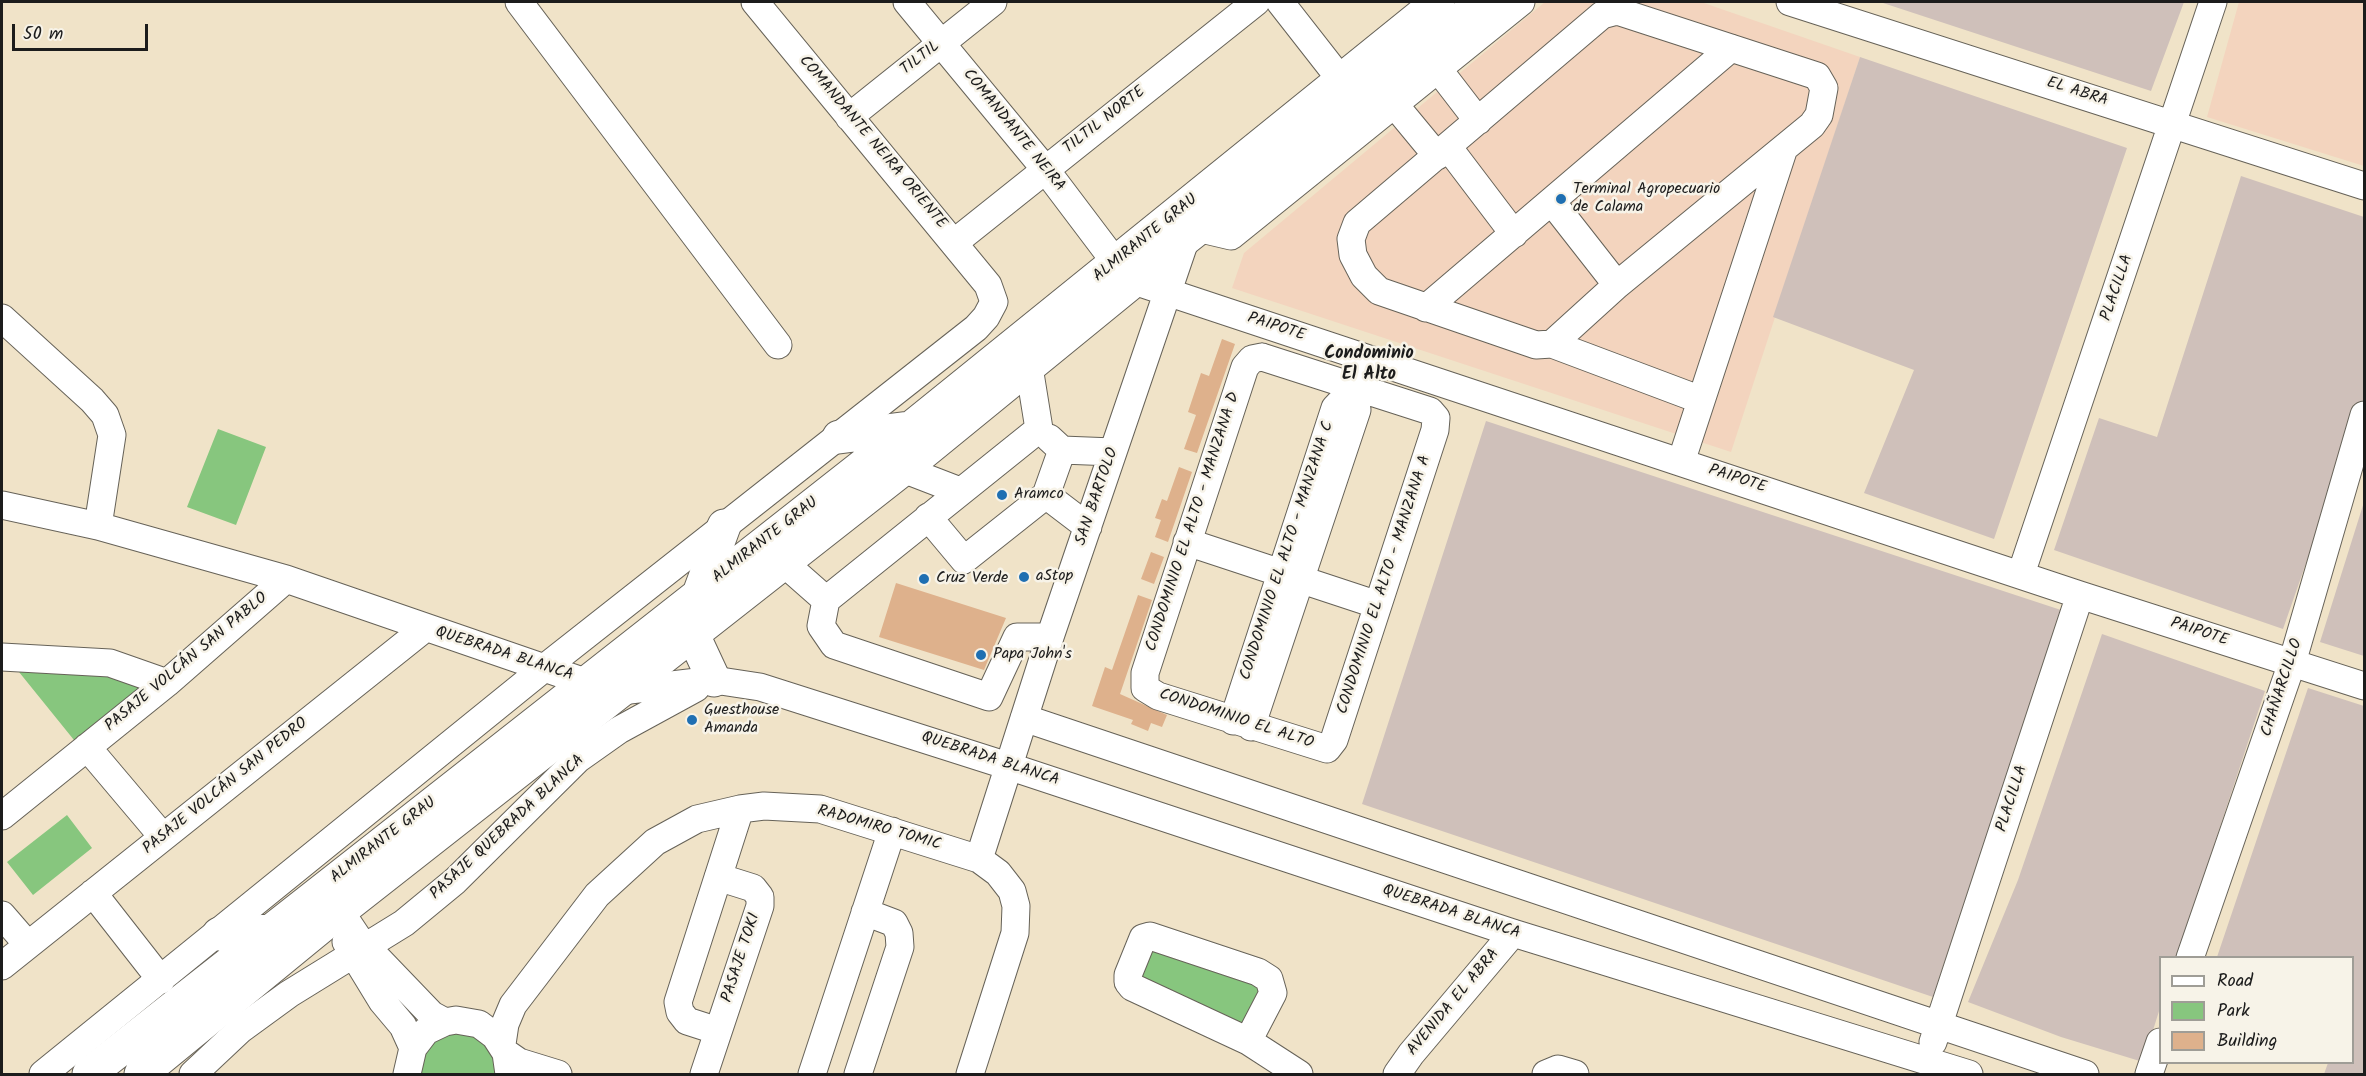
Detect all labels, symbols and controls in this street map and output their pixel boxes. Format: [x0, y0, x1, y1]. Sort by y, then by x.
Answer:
scale bar [15, 12, 152, 50]
text: 50 m [23, 20, 63, 49]
street label: TILTIL [898, 38, 944, 80]
street label: COMANDANTE NEIRA ORIENTE [794, 52, 950, 234]
street label: COMANDANTE NEIRA [958, 66, 1068, 196]
street label: EL ABRA [2044, 74, 2110, 112]
street label: TILTIL NORTE [1060, 83, 1150, 159]
place label: Terminal Agropecuario de Calama [1573, 180, 1720, 218]
street label: ALMIRANTE GRAU [1090, 191, 1202, 287]
marker: Terminal Agropecuario de Calama [1554, 192, 1568, 206]
street label: PLACILLA [2098, 252, 2138, 324]
street label: PAIPOTE [1245, 310, 1307, 346]
district label: Condominio El Alto [1324, 344, 1414, 386]
street label: CONDOMINIO EL ALTO - MANZANA D [1143, 390, 1245, 654]
street label: CONDOMINIO EL ALTO - MANZANA C [1237, 419, 1339, 683]
street label: SAN BARTOLO [1072, 446, 1124, 548]
street label: CONDOMINIO EL ALTO - MANZANA A [1334, 453, 1436, 717]
street label: PAIPOTE [1706, 462, 1768, 498]
place label: Aramco [1014, 485, 1064, 505]
marker: Aramco [995, 488, 1009, 502]
street label: ALMIRANTE GRAU [709, 494, 823, 588]
place label: aStop [1036, 567, 1073, 587]
place label: Cruz Verde [936, 569, 1008, 589]
marker: aStop [1017, 570, 1031, 584]
marker: Cruz Verde [917, 572, 931, 586]
street label: PASAJE VOLCÁN SAN PABLO [102, 589, 272, 737]
street label: PAIPOTE [2168, 615, 2230, 651]
street label: QUEBRADA BLANCA [433, 624, 575, 686]
street label: CHAÑARCILLO [2258, 637, 2308, 739]
place label: Papa John's [993, 645, 1072, 665]
marker: Papa John's [974, 648, 988, 662]
street label: CONDOMINIO EL ALTO [1156, 686, 1316, 754]
place label: Guesthouse Amanda [704, 701, 779, 739]
marker: Guesthouse Amanda [685, 713, 699, 727]
street label: PASAJE VOLCÁN SAN PEDRO [140, 715, 312, 859]
street label: QUEBRADA BLANCA [919, 729, 1061, 791]
street label: PASAJE QUEBRADA BLANCA [427, 752, 589, 904]
street label: PLACILLA [1993, 763, 2033, 835]
street label: ALMIRANTE GRAU [327, 794, 441, 888]
street label: RADOMIRO TOMIC [815, 802, 943, 856]
street label: QUEBRADA BLANCA [1380, 882, 1522, 944]
street label: PASAJE TOKI [719, 911, 765, 1005]
street label: AVENIDA EL ABRA [1404, 946, 1504, 1060]
legend [2159, 956, 2354, 1064]
text: Road [2217, 967, 2253, 996]
text: Park [2217, 997, 2250, 1026]
text: Building [2217, 1027, 2277, 1056]

